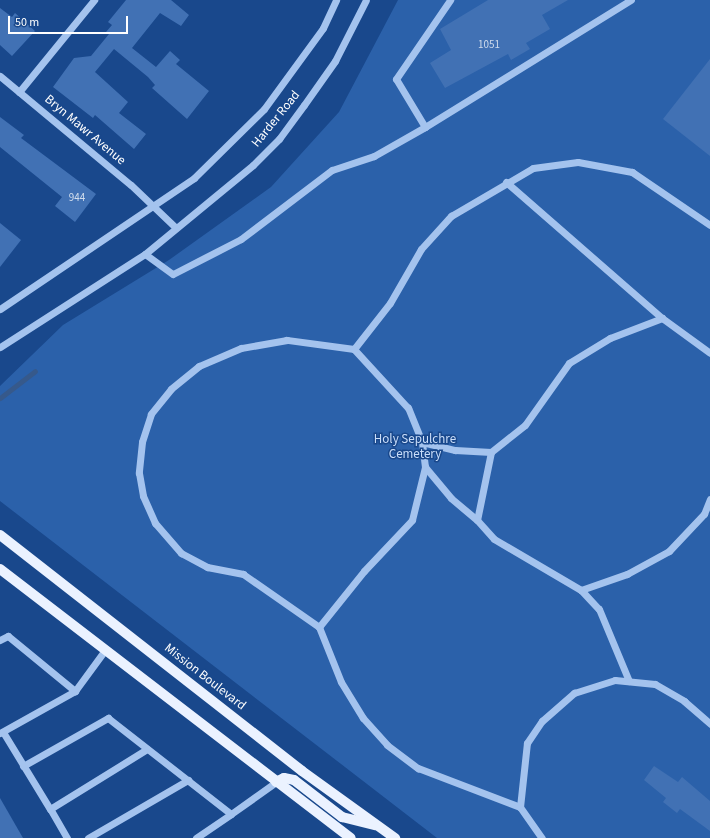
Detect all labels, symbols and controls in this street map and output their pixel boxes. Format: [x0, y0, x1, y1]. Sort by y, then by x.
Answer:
scale bar [10, 8, 130, 34]
text: 50 m [15, 14, 39, 31]
house number: 1051 [478, 38, 500, 52]
street label: Harder Road [249, 88, 303, 150]
street label: Bryn Mawr Avenue [41, 92, 129, 168]
house number: 944 [69, 191, 85, 205]
park label: Holy Sepulchre Cemetery [374, 432, 456, 463]
street label: Mission Boulevard [161, 640, 249, 714]

